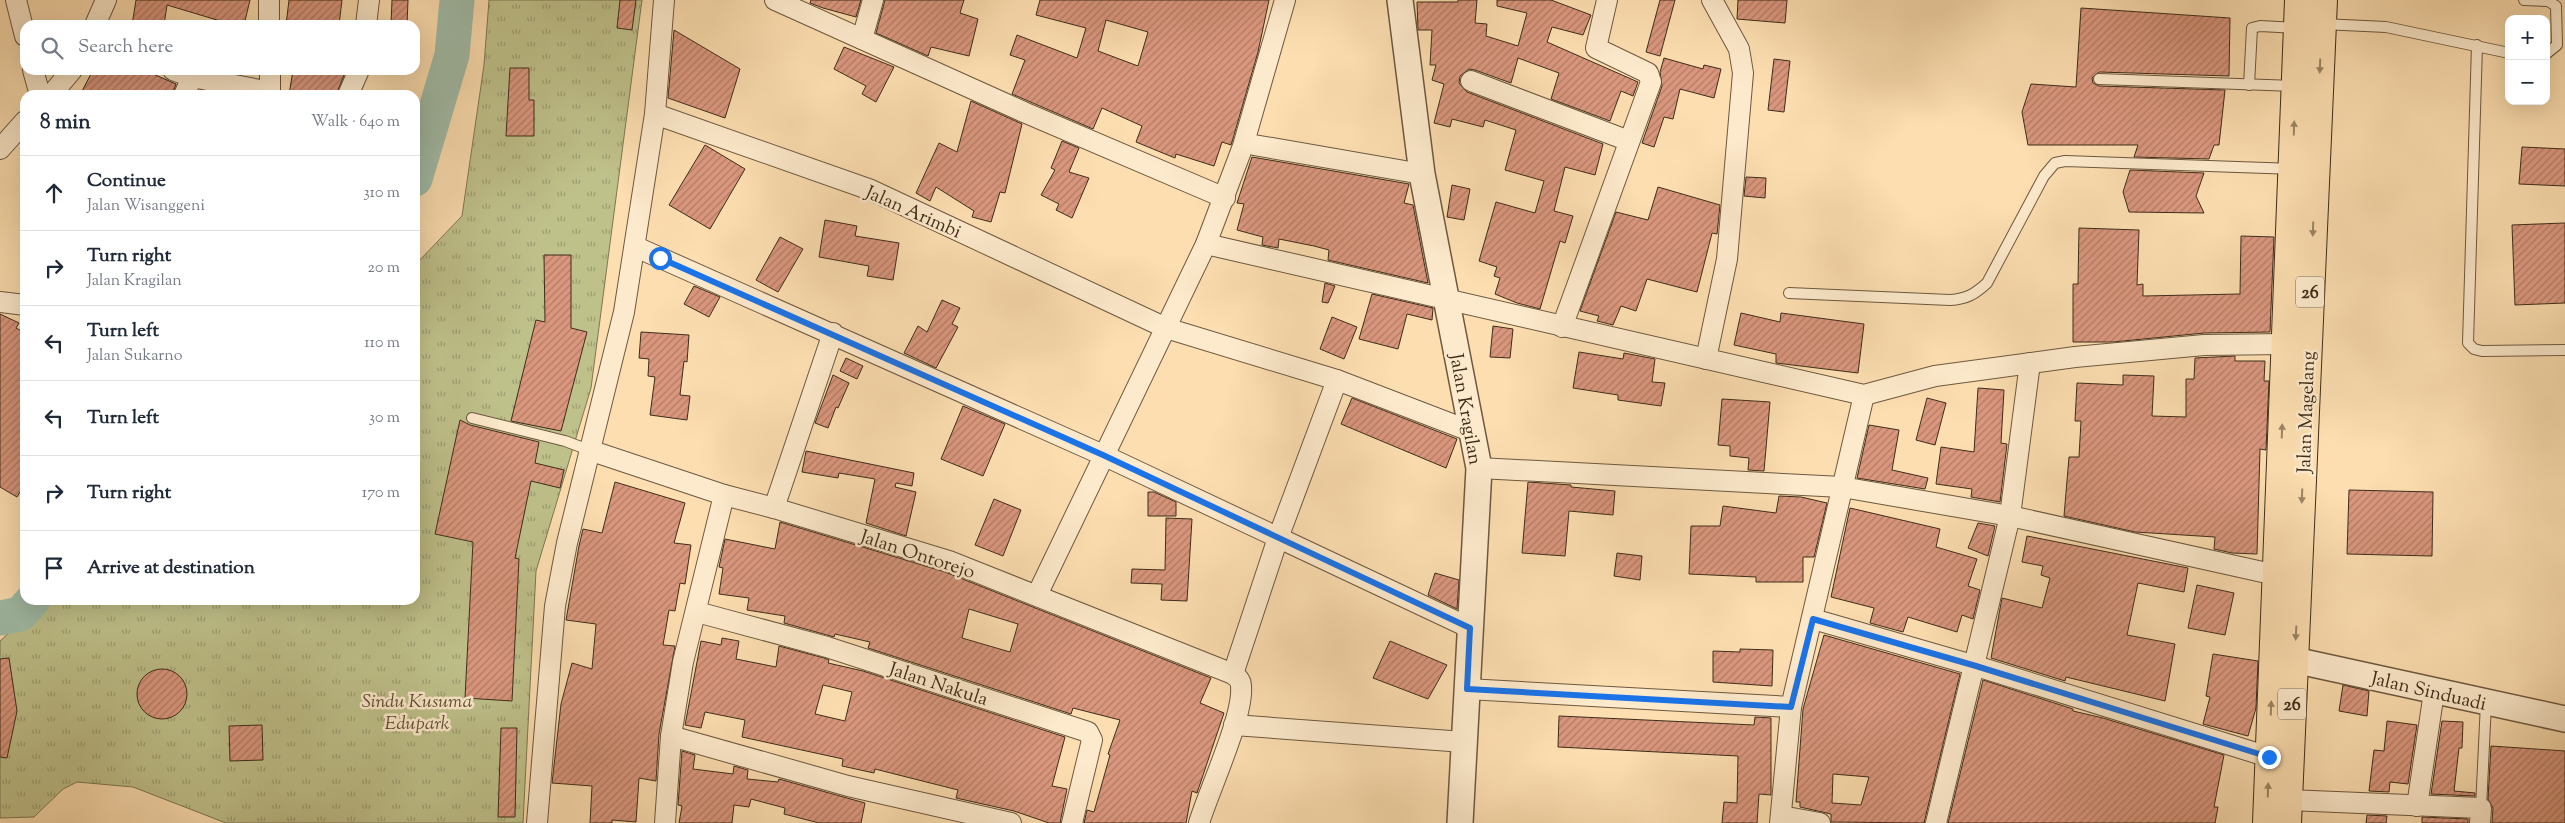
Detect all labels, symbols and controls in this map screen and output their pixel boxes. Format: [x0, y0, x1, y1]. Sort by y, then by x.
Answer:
map controls [2505, 15, 2550, 105]
button: + [2505, 15, 2550, 60]
search box [20, 20, 420, 75]
icon: search [38, 34, 66, 62]
text: Search here [78, 34, 173, 61]
one-way arrow [2315, 58, 2323, 74]
button: − [2505, 60, 2550, 105]
text: 8 min [40, 108, 91, 138]
text: Walk · 640 m [311, 111, 400, 134]
one-way arrow [2290, 120, 2298, 136]
text: Continue [87, 168, 166, 195]
icon: ahead [40, 179, 68, 207]
street label: Jalan Arimbi [860, 180, 965, 246]
text: 310 m [363, 182, 400, 205]
text: Jalan Wisanggeni [87, 195, 205, 218]
one-way arrow [2309, 221, 2317, 237]
text: Turn right [87, 243, 171, 270]
route start [649, 247, 672, 270]
icon: right [40, 254, 68, 282]
text: 20 m [367, 257, 400, 280]
text: Jalan Kragilan [87, 270, 182, 293]
road number: 26 [2296, 276, 2324, 308]
text: Turn left [87, 318, 159, 345]
icon: left [40, 329, 68, 357]
text: 110 m [364, 332, 400, 355]
text: Jalan Sukarno [87, 345, 182, 368]
street label: Jalan Kragilan [1441, 351, 1488, 467]
street label: Jalan Magelang [2292, 351, 2323, 474]
icon: left [40, 404, 68, 432]
text: Turn left [87, 405, 159, 432]
text: 30 m [369, 407, 400, 430]
one-way arrow [2278, 422, 2286, 438]
icon: right [40, 479, 68, 507]
text: Turn right [87, 480, 171, 507]
text: 170 m [362, 482, 400, 505]
one-way arrow [2298, 488, 2306, 504]
street label: Jalan Ontorejo [855, 524, 978, 587]
icon: arrive [40, 554, 68, 582]
text: Arrive at destination [87, 555, 255, 582]
one-way arrow [2291, 626, 2299, 642]
street label: Jalan Nakula [884, 656, 991, 714]
street label: Jalan Sinduadi [2367, 666, 2489, 719]
park label: Sindu Kusuma Edupark [362, 689, 473, 738]
road number: 26 [2278, 689, 2306, 720]
one-way arrow [2267, 700, 2275, 716]
route end [2258, 746, 2281, 769]
one-way arrow [2264, 782, 2272, 798]

